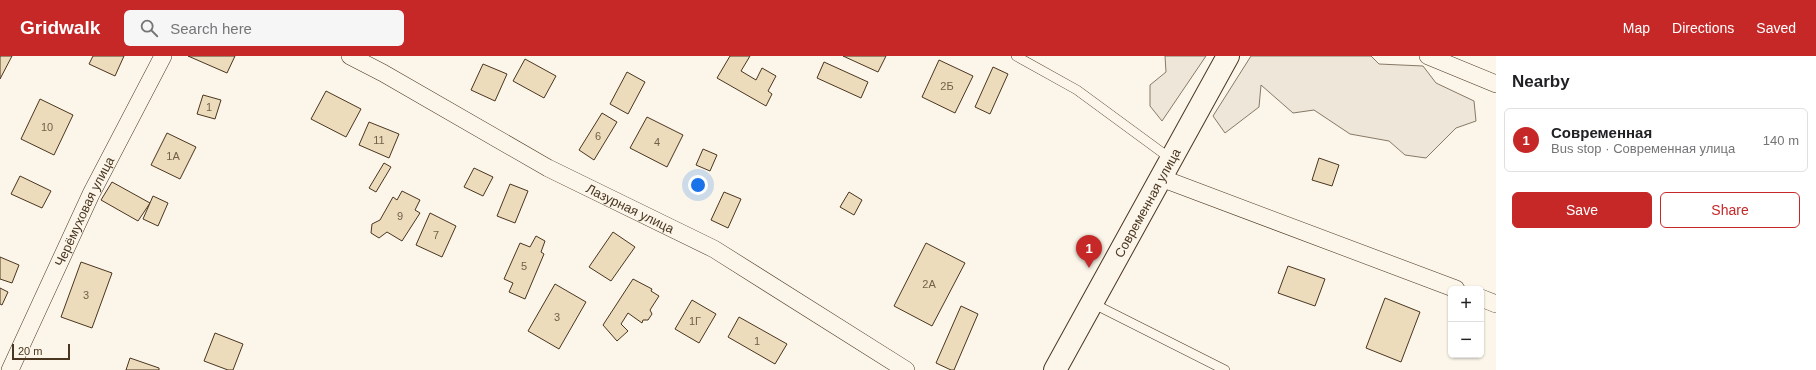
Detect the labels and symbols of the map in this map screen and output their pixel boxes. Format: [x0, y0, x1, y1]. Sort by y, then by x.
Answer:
house number: 2Б [940, 80, 954, 92]
house number: 1 [206, 101, 212, 113]
house number: 10 [41, 121, 53, 133]
house number: 6 [595, 130, 601, 142]
house number: 11 [373, 134, 385, 146]
house number: 4 [654, 136, 660, 148]
street label: Современная улица [1112, 145, 1184, 260]
house number: 1А [166, 150, 180, 162]
street label: Черёмуховая улица [52, 154, 118, 269]
your location [688, 175, 708, 195]
street label: Лазурная улица [584, 181, 677, 237]
house number: 9 [397, 210, 403, 222]
house number: 7 [433, 229, 439, 241]
pin: 1 [1076, 235, 1102, 268]
house number: 5 [521, 260, 527, 272]
house number: 2А [922, 278, 936, 290]
house number: 3 [83, 289, 89, 301]
house number: 3 [554, 311, 560, 323]
house number: 1Г [689, 315, 701, 327]
house number: 1 [754, 335, 760, 347]
scale bar [12, 342, 70, 361]

